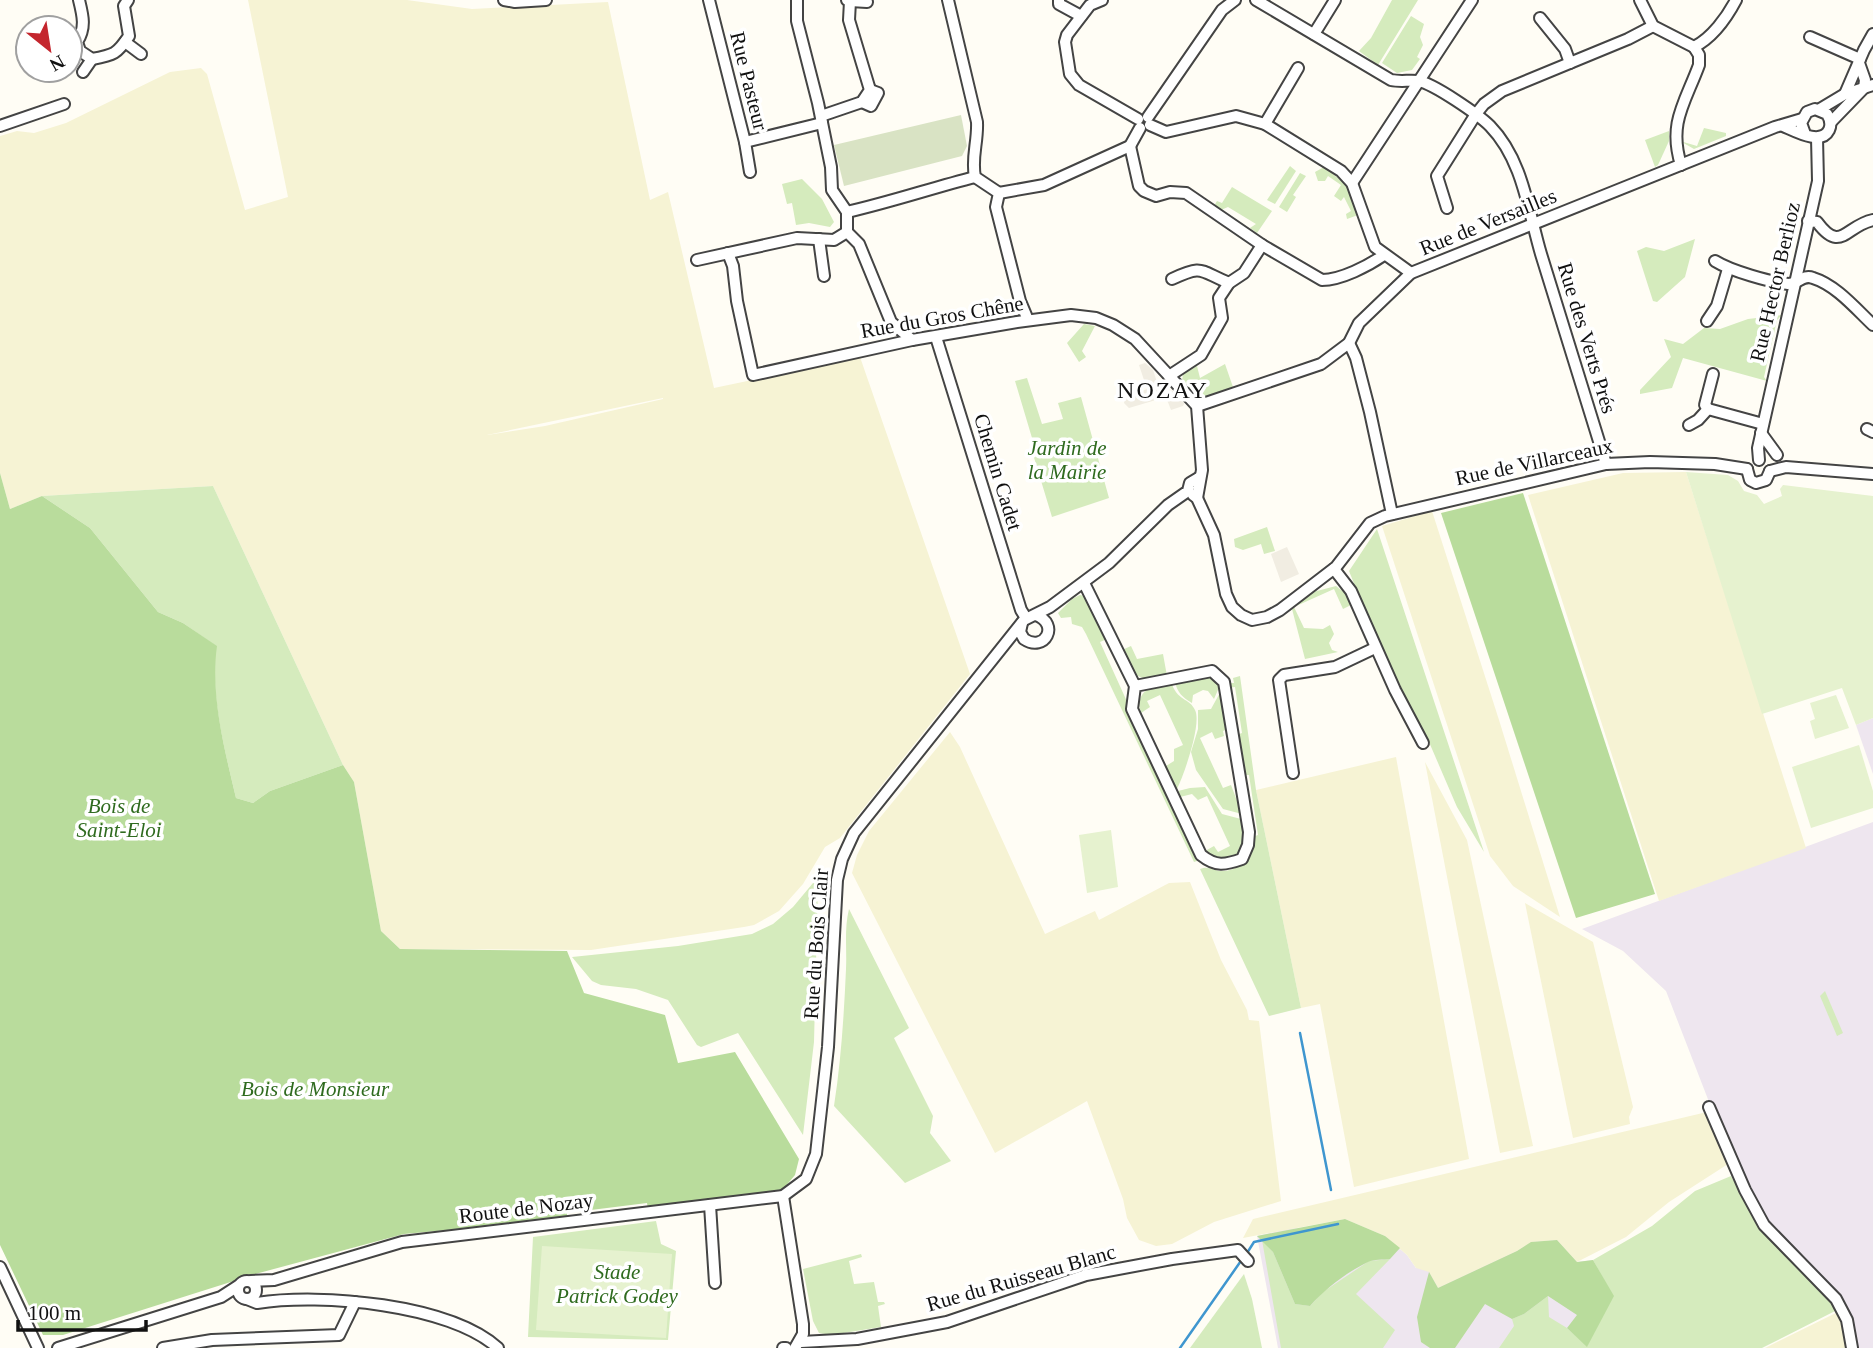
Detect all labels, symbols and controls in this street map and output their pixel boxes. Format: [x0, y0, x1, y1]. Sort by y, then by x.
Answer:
north arrow [14, 14, 84, 84]
street label: Rue Pasteur [725, 29, 773, 133]
text: N [46, 51, 68, 76]
street label: Rue de Versailles [1416, 184, 1560, 260]
street label: Rue Hector Berlioz [1745, 200, 1805, 364]
street label: Rue des Verts Prés [1553, 260, 1621, 416]
street label: Rue du Gros Chêne [859, 291, 1025, 343]
district label: NOZAY [1117, 377, 1209, 403]
street label: Chemin Cadet [969, 411, 1027, 533]
street label: Rue de Villarceaux [1453, 433, 1615, 490]
park label: Jardin de la Mairie [1027, 436, 1107, 484]
park label: Bois de Saint-Eloi [76, 794, 162, 842]
street label: Rue du Bois Clair [799, 868, 833, 1020]
park label: Bois de Monsieur [241, 1077, 390, 1101]
street label: Route de Nozay [457, 1188, 595, 1228]
street label: Rue du Ruisseau Blanc [924, 1240, 1118, 1316]
park label: Stade Patrick Godey [555, 1260, 679, 1308]
scale bar [18, 1288, 145, 1332]
text: 100 m [28, 1301, 81, 1325]

